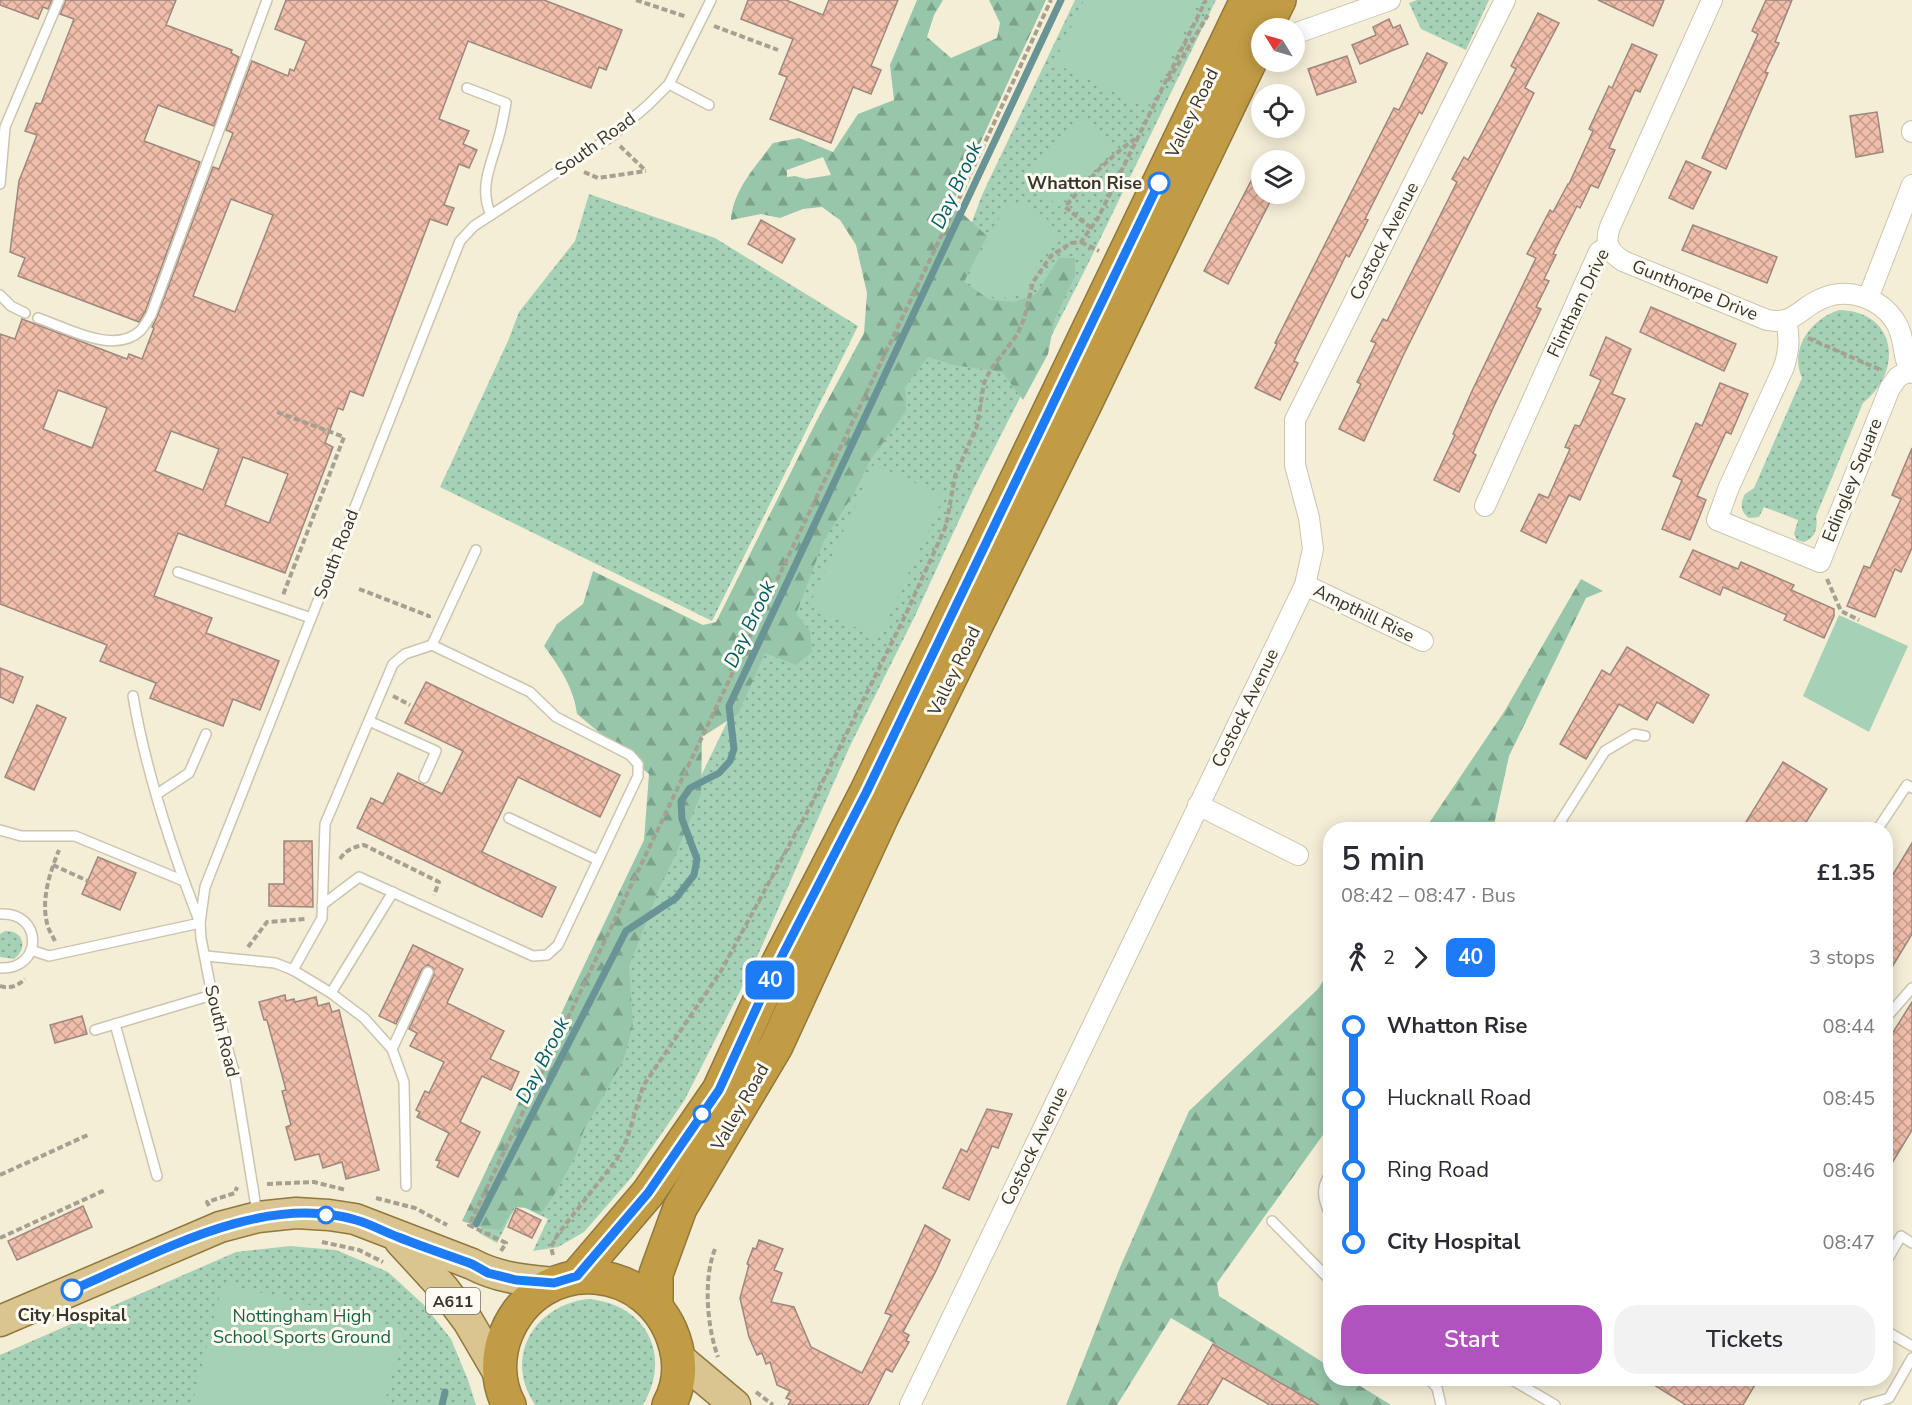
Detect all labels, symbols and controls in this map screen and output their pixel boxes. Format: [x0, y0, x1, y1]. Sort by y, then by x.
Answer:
north arrow [1251, 18, 1305, 72]
map controls [1251, 18, 1305, 204]
street label: Valley Road [1160, 64, 1224, 163]
button: locate [1251, 84, 1305, 138]
street label: South Road [550, 107, 640, 181]
water label: Day Brook [924, 136, 989, 233]
button: layers [1251, 150, 1305, 204]
place label: Whatton Rise [1027, 171, 1142, 195]
marker: Whatton Rise [1148, 172, 1170, 194]
street label: Costock Avenue [1344, 178, 1424, 304]
street label: Flintham Drive [1541, 245, 1615, 361]
street label: Gunthorpe Drive [1628, 254, 1762, 326]
street label: Edingley Square [1816, 415, 1888, 545]
street label: South Road [308, 506, 364, 602]
water label: Day Brook [717, 575, 782, 672]
street label: Ampthill Rise [1310, 578, 1418, 648]
street label: Valley Road [922, 622, 986, 721]
street label: Costock Avenue [1206, 645, 1284, 771]
text: 5 min [1341, 837, 1425, 882]
text: £1.35 [1817, 858, 1875, 888]
text: 08:42 – 08:47 · Bus [1341, 882, 1516, 909]
icon: walk [1341, 941, 1374, 974]
icon: forward [1404, 941, 1437, 974]
text: 40 [1458, 943, 1483, 971]
text: 2 [1383, 944, 1395, 971]
text: 3 stops [1809, 944, 1875, 971]
line badge: 40 [743, 960, 797, 1000]
text: 40 [757, 966, 783, 994]
street label: South Road [199, 982, 245, 1080]
text: Whatton Rise [1387, 1011, 1527, 1041]
water label: Day Brook [509, 1012, 576, 1108]
text: 08:44 [1822, 1013, 1875, 1040]
street label: Valley Road [705, 1059, 775, 1156]
street label: Costock Avenue [995, 1083, 1073, 1209]
text: Hucknall Road [1387, 1083, 1531, 1113]
text: 08:45 [1822, 1085, 1875, 1112]
unlabelled marker [693, 1105, 711, 1123]
text: Ring Road [1387, 1155, 1489, 1185]
text: 08:46 [1822, 1157, 1875, 1184]
unlabelled marker [317, 1206, 335, 1224]
text: City Hospital [1387, 1227, 1520, 1257]
text: 08:47 [1822, 1229, 1875, 1256]
marker: City Hospital [61, 1279, 83, 1301]
road number: A611 [426, 1288, 480, 1314]
place label: City Hospital [17, 1303, 127, 1327]
park label: Nottingham High School Sports Ground [213, 1304, 391, 1349]
button: Start [1341, 1305, 1602, 1374]
button: Tickets [1614, 1305, 1875, 1374]

